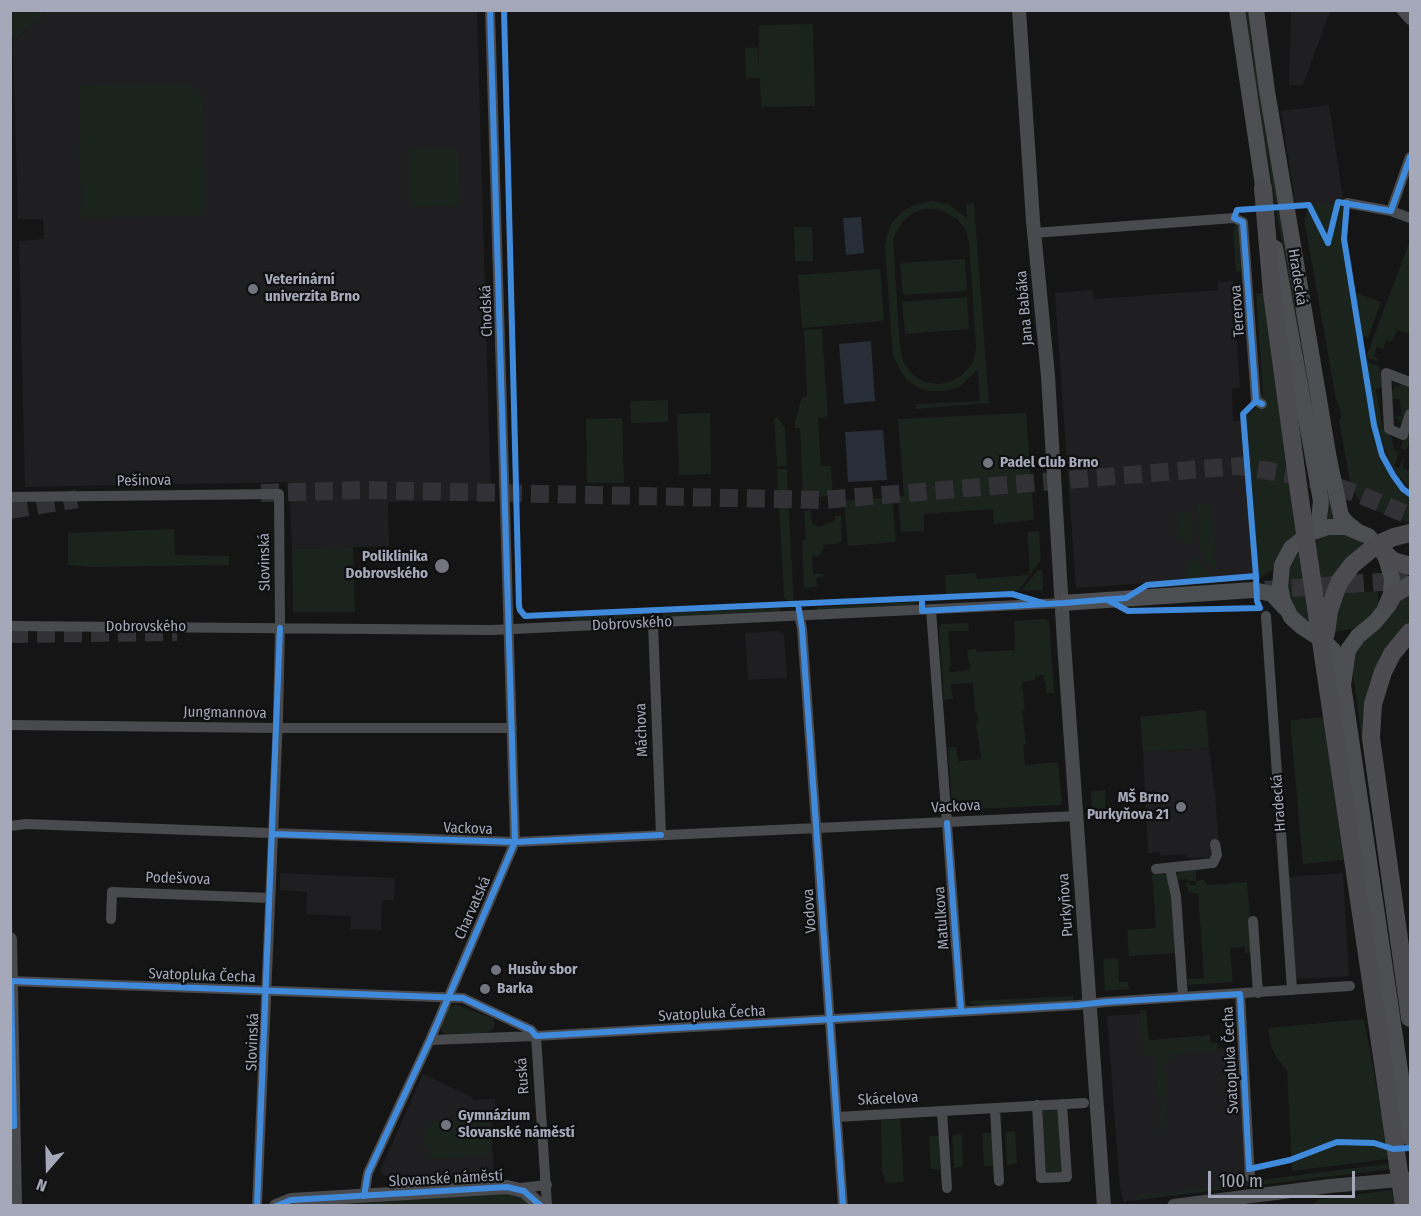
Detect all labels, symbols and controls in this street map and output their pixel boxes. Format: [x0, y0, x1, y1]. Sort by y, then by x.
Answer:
street label: Hradecká [1284, 247, 1310, 307]
street label: Jana Babáka [1013, 270, 1037, 346]
place label: Veterinární univerzita Brno [265, 271, 360, 306]
marker: Veterinární univerzita Brno [246, 282, 260, 296]
street label: Tererova [1227, 284, 1249, 338]
street label: Chodská [477, 285, 497, 337]
place label: Padel Club Brno [1000, 454, 1099, 472]
marker: Padel Club Brno [981, 456, 995, 470]
street label: Pešinova [117, 472, 171, 490]
street label: Slovinská [255, 533, 275, 591]
place label: Poliklinika Dobrovského [346, 548, 428, 583]
marker: Poliklinika Dobrovského [433, 557, 451, 575]
street label: Dobrovského [591, 613, 673, 635]
street label: Dobrovského [106, 618, 186, 636]
street label: Jungmannova [183, 703, 267, 723]
street label: Máchova [632, 703, 652, 757]
street label: Hradecká [1268, 774, 1290, 832]
place label: MŠ Brno Purkyňova 21 [1087, 789, 1169, 824]
street label: Vackova [931, 797, 981, 817]
marker: MŠ Brno Purkyňova 21 [1174, 800, 1188, 814]
street label: Vackova [443, 819, 493, 839]
street label: Podešvova [145, 869, 211, 889]
street label: Purkyňova [1055, 873, 1077, 937]
street label: Charvatská [451, 874, 495, 942]
street label: Matulkova [931, 886, 953, 950]
street label: Vodova [799, 888, 821, 934]
place label: Husův sbor [508, 961, 578, 979]
marker: Husův sbor [489, 963, 503, 977]
street label: Svatopluka Čecha [148, 965, 256, 987]
place label: Barka [497, 980, 533, 998]
marker: Barka [478, 982, 492, 996]
street label: Svatopluka Čecha [658, 1002, 766, 1026]
street label: Svatopluka Čecha [1219, 1006, 1243, 1114]
street label: Slovinská [243, 1013, 263, 1071]
street label: Ruská [513, 1057, 533, 1095]
street label: Skácelova [857, 1088, 919, 1110]
place label: Gymnázium Slovanské náměstí [458, 1107, 575, 1142]
marker: Gymnázium Slovanské náměstí [439, 1118, 453, 1132]
north arrow [18, 1138, 78, 1198]
scale bar [1211, 1159, 1358, 1197]
street label: Slovanské náměstí [388, 1167, 504, 1191]
text: 100 m [1219, 1170, 1263, 1192]
text: N [34, 1175, 49, 1196]

